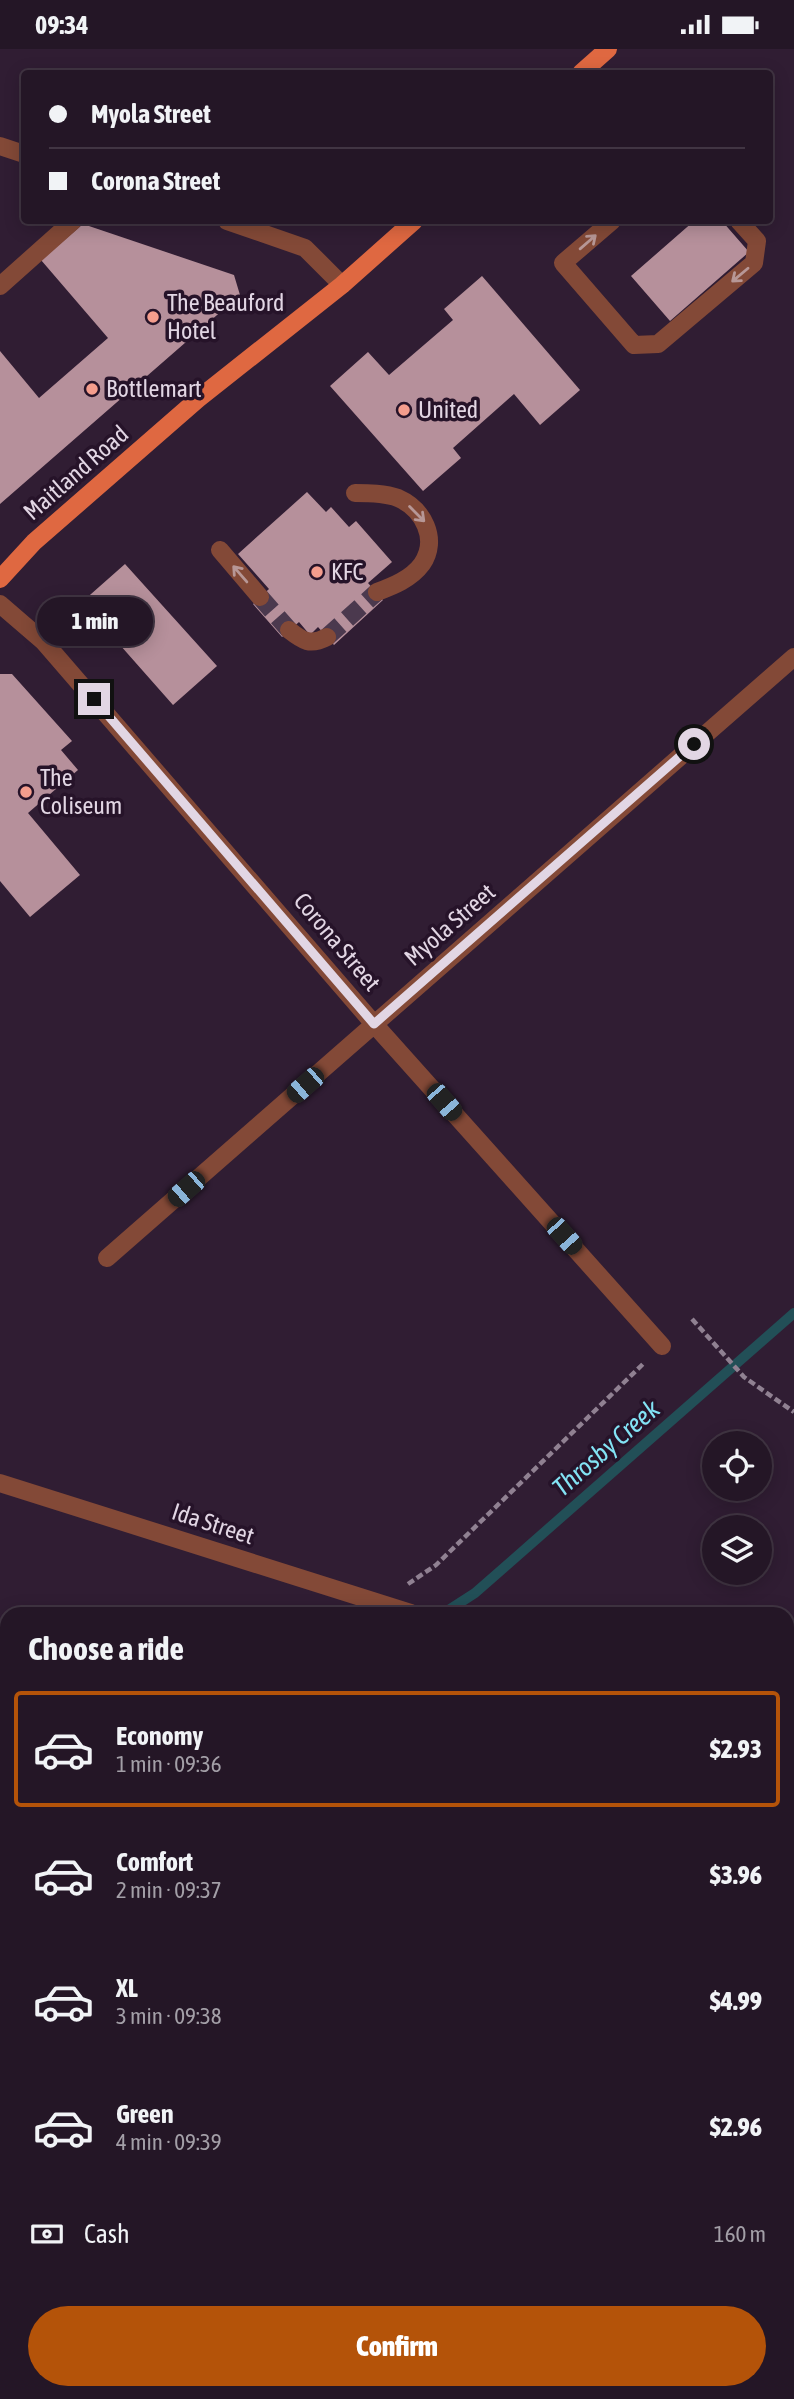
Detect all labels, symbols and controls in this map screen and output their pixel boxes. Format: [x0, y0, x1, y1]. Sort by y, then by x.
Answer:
text: 09:34 [35, 10, 89, 40]
text: Myola Street [91, 99, 211, 129]
text: Corona Street [91, 166, 220, 196]
one-way arrow [579, 234, 597, 250]
one-way arrow [732, 267, 750, 283]
place label: The Beauford Hotel [167, 289, 284, 344]
marker: The Beauford Hotel [145, 309, 161, 325]
place label: Bottlemart [106, 375, 202, 402]
marker: Bottlemart [84, 381, 100, 397]
place label: United [418, 396, 478, 423]
marker: United [396, 402, 412, 418]
street label: Maitland Road [18, 420, 133, 525]
one-way arrow [408, 505, 425, 522]
place label: KFC [331, 558, 363, 585]
marker: KFC [309, 564, 325, 580]
one-way arrow [232, 565, 248, 583]
callout: 1 min [36, 597, 152, 647]
text: 1 min [72, 608, 118, 634]
route end [78, 683, 110, 715]
route start [678, 728, 710, 760]
place label: The Coliseum [40, 764, 122, 819]
marker: The Coliseum [18, 784, 34, 800]
street label: Myola Street [399, 878, 500, 971]
street label: Corona Street [289, 887, 386, 996]
car [283, 1063, 328, 1107]
car [423, 1079, 466, 1125]
car [164, 1167, 209, 1211]
car [543, 1213, 586, 1259]
water label: Throsby Creek [547, 1393, 666, 1502]
map controls [702, 1431, 772, 1585]
button: locate [702, 1431, 772, 1501]
street label: Ida Street [169, 1498, 258, 1549]
button: layers [702, 1515, 772, 1585]
text: Choose a ride [28, 1630, 184, 1667]
icon: car [32, 1718, 95, 1781]
text: Economy [116, 1721, 203, 1751]
text: $2.93 [710, 1734, 762, 1764]
text: 1 min · 09:36 [116, 1751, 222, 1777]
icon: car [32, 1844, 95, 1907]
text: Comfort [116, 1847, 193, 1877]
text: $3.96 [710, 1860, 762, 1890]
text: 2 min · 09:37 [116, 1877, 222, 1903]
icon: car [32, 1970, 95, 2033]
text: XL [116, 1973, 138, 2003]
text: $4.99 [710, 1986, 762, 2016]
text: 3 min · 09:38 [116, 2003, 222, 2029]
icon: car [32, 2096, 95, 2159]
text: Green [116, 2099, 174, 2129]
text: $2.96 [710, 2112, 762, 2142]
text: 4 min · 09:39 [116, 2129, 222, 2155]
icon: cash [28, 2215, 66, 2253]
text: Cash [84, 2219, 130, 2249]
text: 160 m [714, 2221, 766, 2247]
button: Confirm [28, 2306, 766, 2386]

